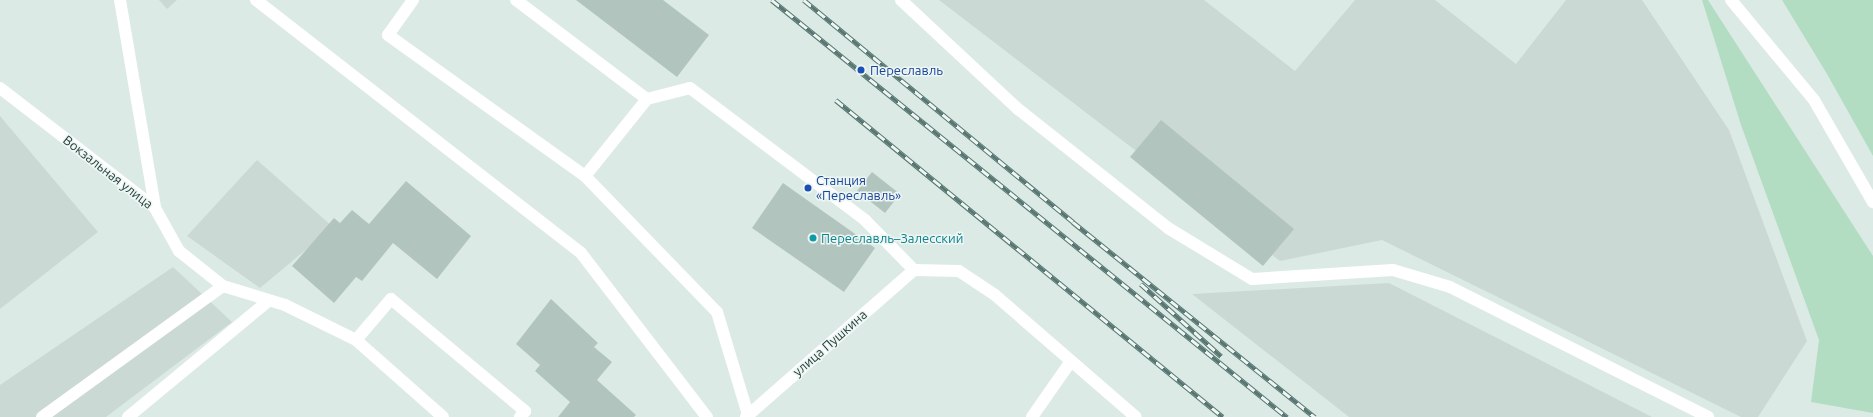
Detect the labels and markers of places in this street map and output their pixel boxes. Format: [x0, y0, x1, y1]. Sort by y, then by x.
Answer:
place label: Переславль [870, 62, 943, 78]
marker: Переславль [855, 64, 867, 76]
place label: Станция «Переславль» [816, 173, 901, 204]
marker: Станция «Переславль» [803, 183, 813, 193]
place label: Переславль–Залесский [821, 230, 963, 246]
marker: Переславль–Залесский [808, 233, 818, 243]

